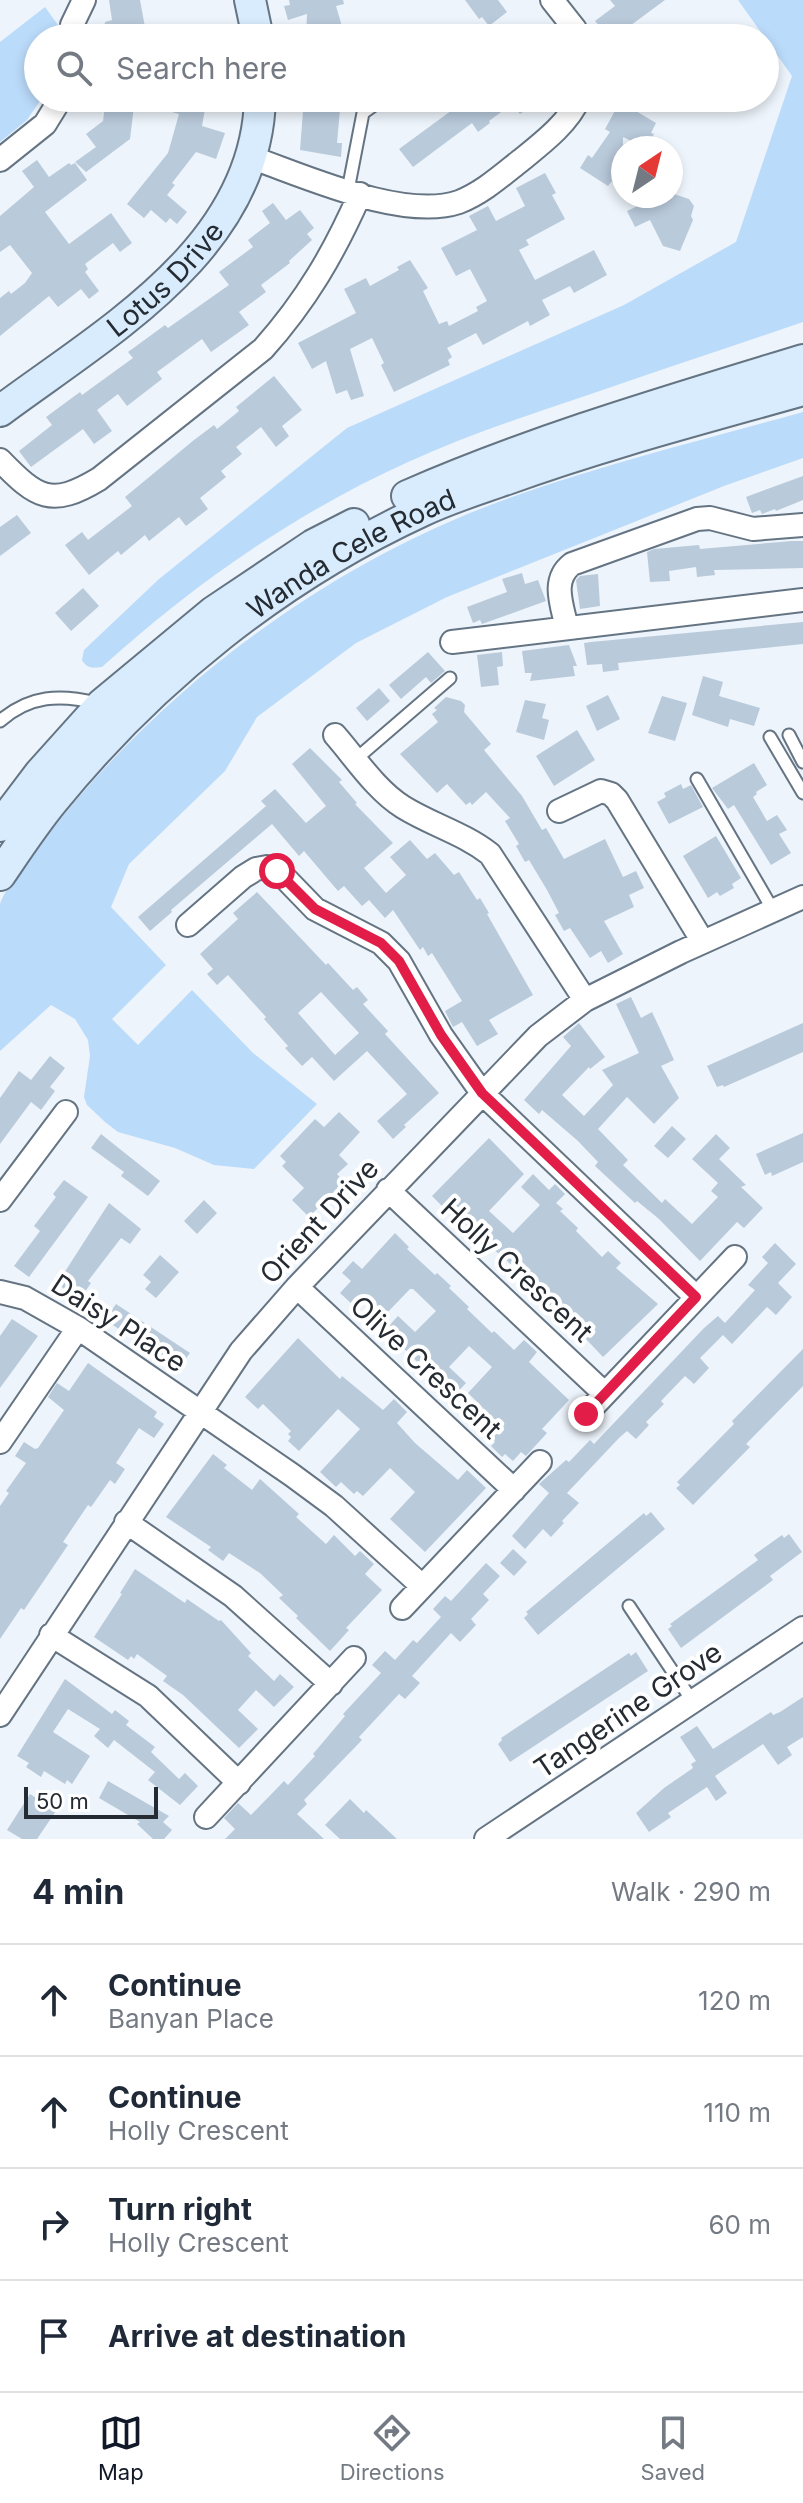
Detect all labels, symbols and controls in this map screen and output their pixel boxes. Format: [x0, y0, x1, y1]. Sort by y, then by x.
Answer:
search box [24, 24, 779, 112]
icon: search [52, 46, 96, 90]
text: Search here [116, 50, 288, 86]
north arrow [611, 136, 683, 208]
street label: Lotus Drive [100, 215, 231, 344]
street label: Wanda Cele Road [241, 482, 460, 626]
route start [259, 853, 295, 889]
street label: Orient Drive [252, 1151, 386, 1291]
street label: Holly Crescent [434, 1191, 600, 1349]
street label: Daisy Place [45, 1267, 193, 1379]
street label: Olive Crescent [343, 1288, 509, 1446]
route end [568, 1396, 604, 1432]
street label: Tangerine Grove [528, 1635, 728, 1785]
scale bar [24, 1783, 158, 1819]
text: 50 m [36, 1788, 89, 1814]
text: 4 min [32, 1871, 124, 1912]
text: Walk · 290 m [611, 1876, 771, 1907]
text: Continue [108, 1967, 242, 2003]
icon: ahead [32, 1978, 76, 2022]
text: 120 m [698, 1985, 771, 2016]
text: Banyan Place [108, 2003, 274, 2034]
text: Continue [108, 2079, 242, 2115]
icon: ahead [32, 2090, 76, 2134]
text: 110 m [703, 2097, 771, 2128]
text: Holly Crescent [108, 2115, 289, 2146]
text: Turn right [108, 2191, 252, 2227]
icon: right [32, 2202, 76, 2246]
text: 60 m [708, 2209, 771, 2240]
text: Holly Crescent [108, 2227, 289, 2258]
icon: arrive [32, 2314, 76, 2358]
text: Arrive at destination [108, 2318, 406, 2354]
tab: Map [98, 2411, 144, 2485]
tab: Directions [340, 2411, 445, 2485]
tab: Saved [641, 2411, 705, 2485]

